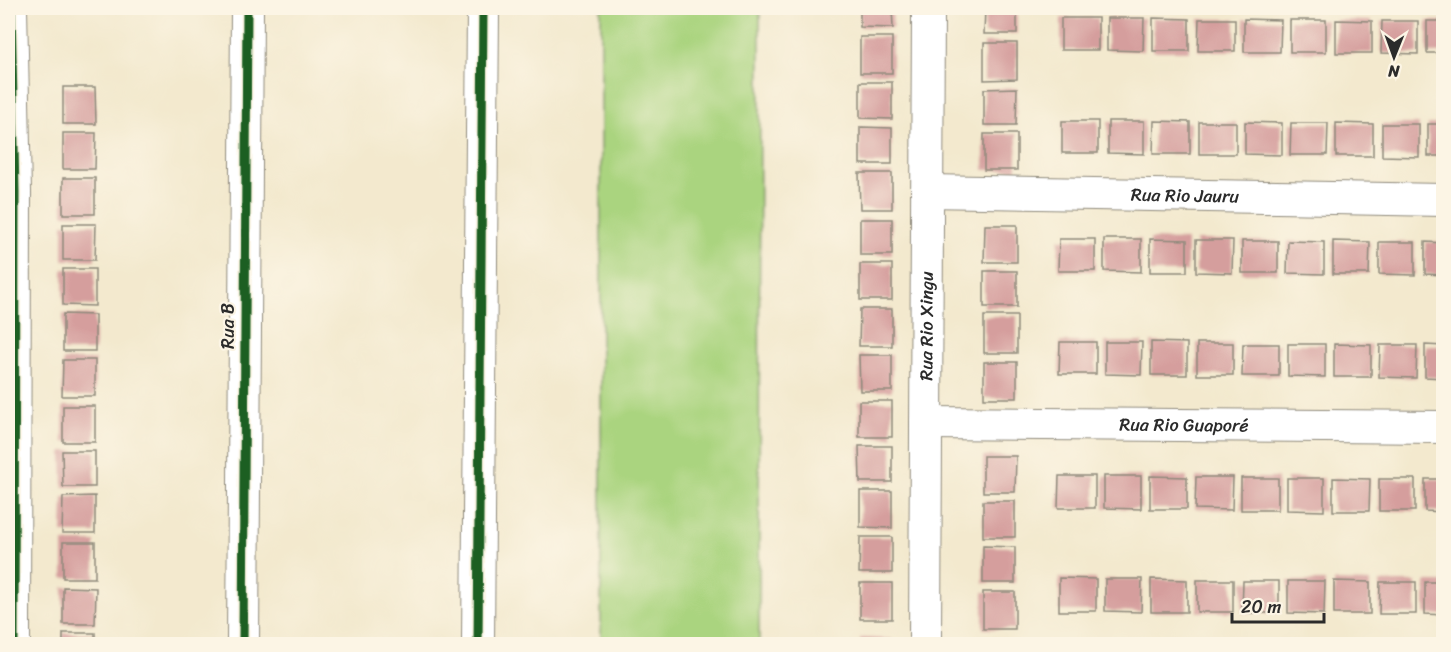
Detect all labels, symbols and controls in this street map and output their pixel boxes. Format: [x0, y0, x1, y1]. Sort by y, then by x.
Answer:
north arrow [1364, 27, 1424, 87]
text: N [1387, 57, 1401, 86]
street label: Rua Rio Jauru [1131, 179, 1240, 212]
street label: Rua Rio Xingu [910, 271, 943, 381]
street label: Rua B [212, 303, 244, 349]
street label: Rua Rio Guaporé [1119, 408, 1249, 441]
scale bar [1232, 586, 1324, 624]
text: 20 m [1241, 591, 1281, 623]

